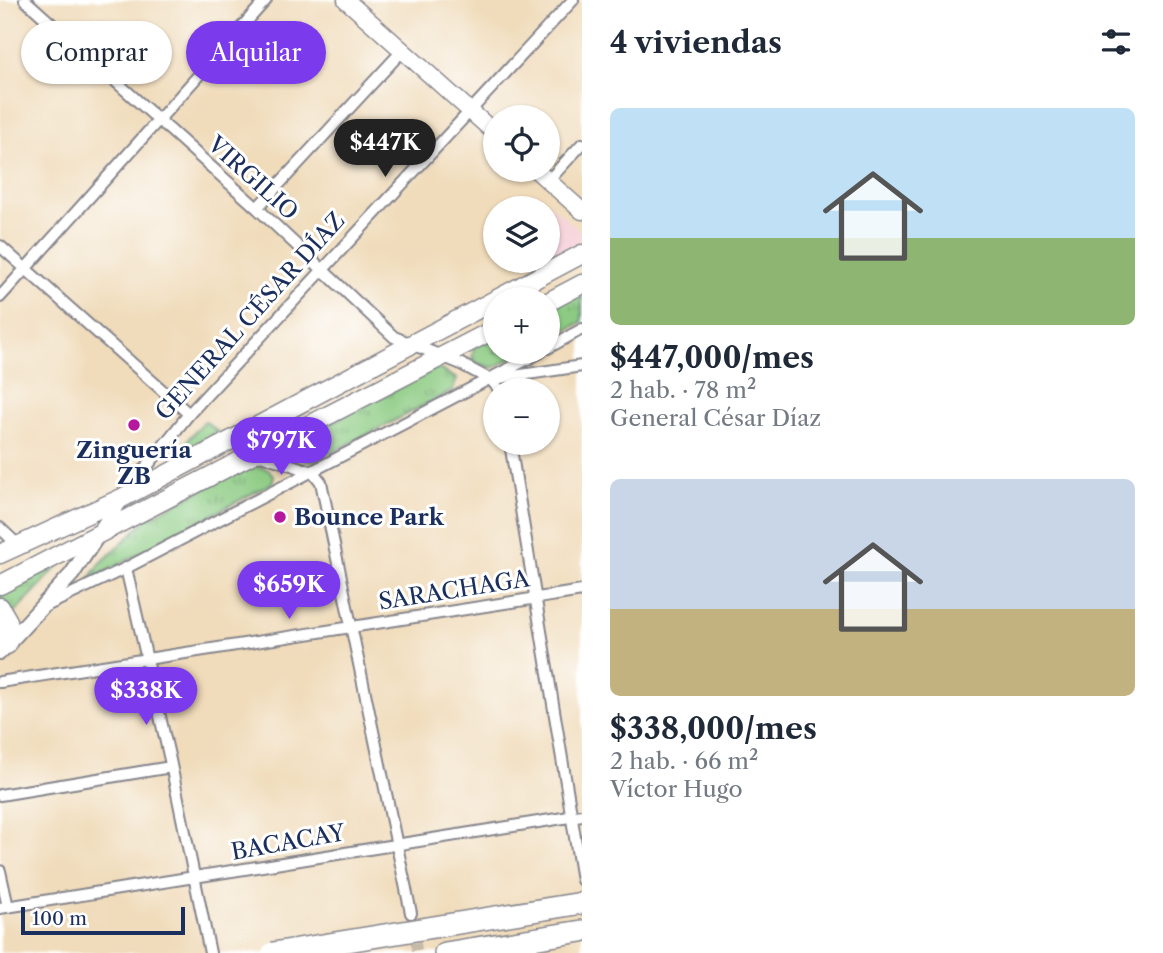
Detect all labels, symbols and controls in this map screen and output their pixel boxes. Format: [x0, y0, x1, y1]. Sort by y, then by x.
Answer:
chip: Comprar [21, 21, 172, 84]
chip: Alquilar [186, 21, 326, 84]
icon: filters [1097, 23, 1135, 61]
text: 4 viviendas [610, 24, 782, 61]
map controls [483, 105, 560, 455]
button: locate [483, 105, 560, 182]
pin: $447K [336, 120, 434, 179]
text: $447K [350, 128, 420, 156]
street label: VIRGILIO [201, 130, 304, 226]
icon: home [810, 153, 936, 279]
button: layers [483, 196, 560, 273]
street label: GENERAL CÉSAR DÍAZ [149, 207, 351, 425]
button: + [483, 287, 560, 364]
text: $447,000/mes [610, 339, 814, 376]
text: 2 hab. · 78 m² [610, 376, 756, 404]
button: − [483, 378, 560, 455]
text: General César Díaz [610, 404, 821, 432]
marker: Zinguería ZB [126, 417, 142, 433]
pin: $797K [232, 418, 330, 477]
text: $797K [247, 426, 315, 454]
place label: Zinguería ZB [76, 436, 192, 490]
place label: Bounce Park [294, 503, 445, 531]
marker: Bounce Park [272, 509, 288, 525]
icon: home [810, 524, 936, 650]
pin: $659K [240, 562, 338, 621]
street label: SARACHAGA [376, 564, 532, 616]
text: $659K [253, 570, 325, 598]
pin: $338K [97, 668, 195, 727]
text: $338K [110, 676, 182, 704]
text: $338,000/mes [610, 710, 817, 747]
text: 2 hab. · 66 m² [610, 747, 758, 775]
text: Víctor Hugo [610, 775, 743, 803]
street label: BACACAY [229, 818, 348, 866]
scale bar [21, 904, 186, 936]
text: 100 m [32, 907, 87, 930]

